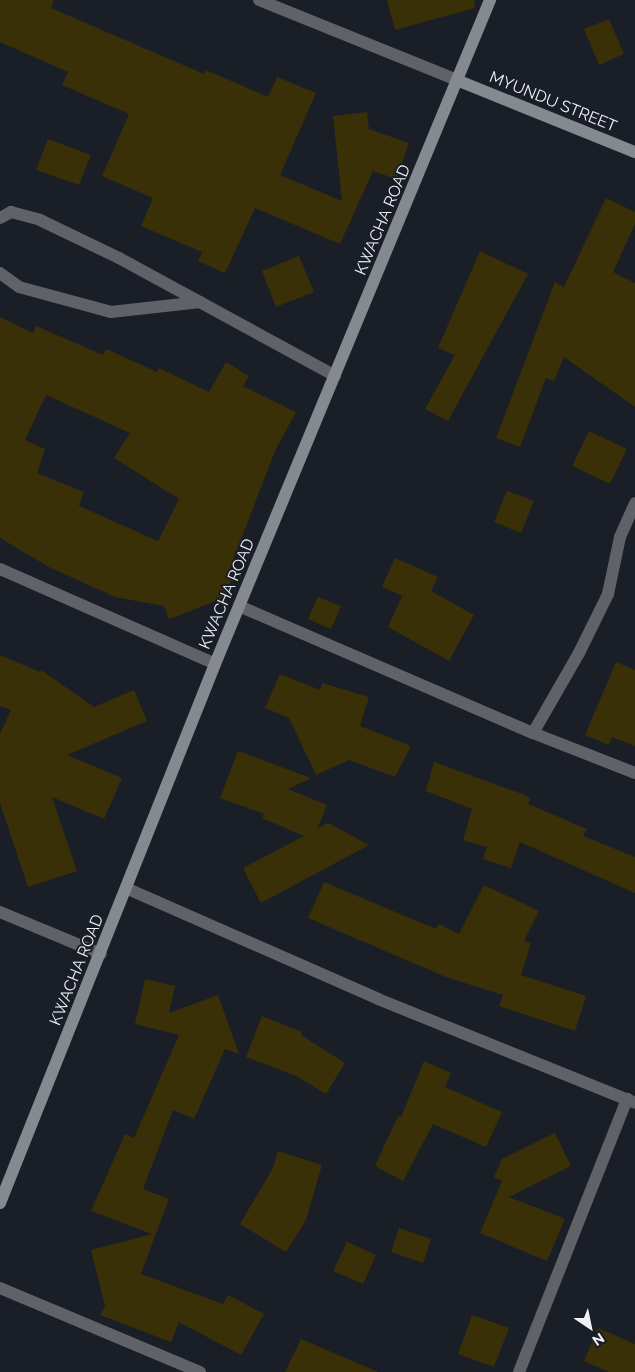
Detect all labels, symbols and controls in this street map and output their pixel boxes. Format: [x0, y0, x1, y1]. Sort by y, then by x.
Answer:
street label: MYUNDU STREET [487, 68, 619, 136]
street label: KWACHA ROAD [351, 162, 415, 278]
street label: KWACHA ROAD [195, 536, 259, 652]
street label: KWACHA ROAD [46, 911, 108, 1029]
north arrow [565, 1302, 615, 1352]
text: N [589, 1330, 607, 1349]

